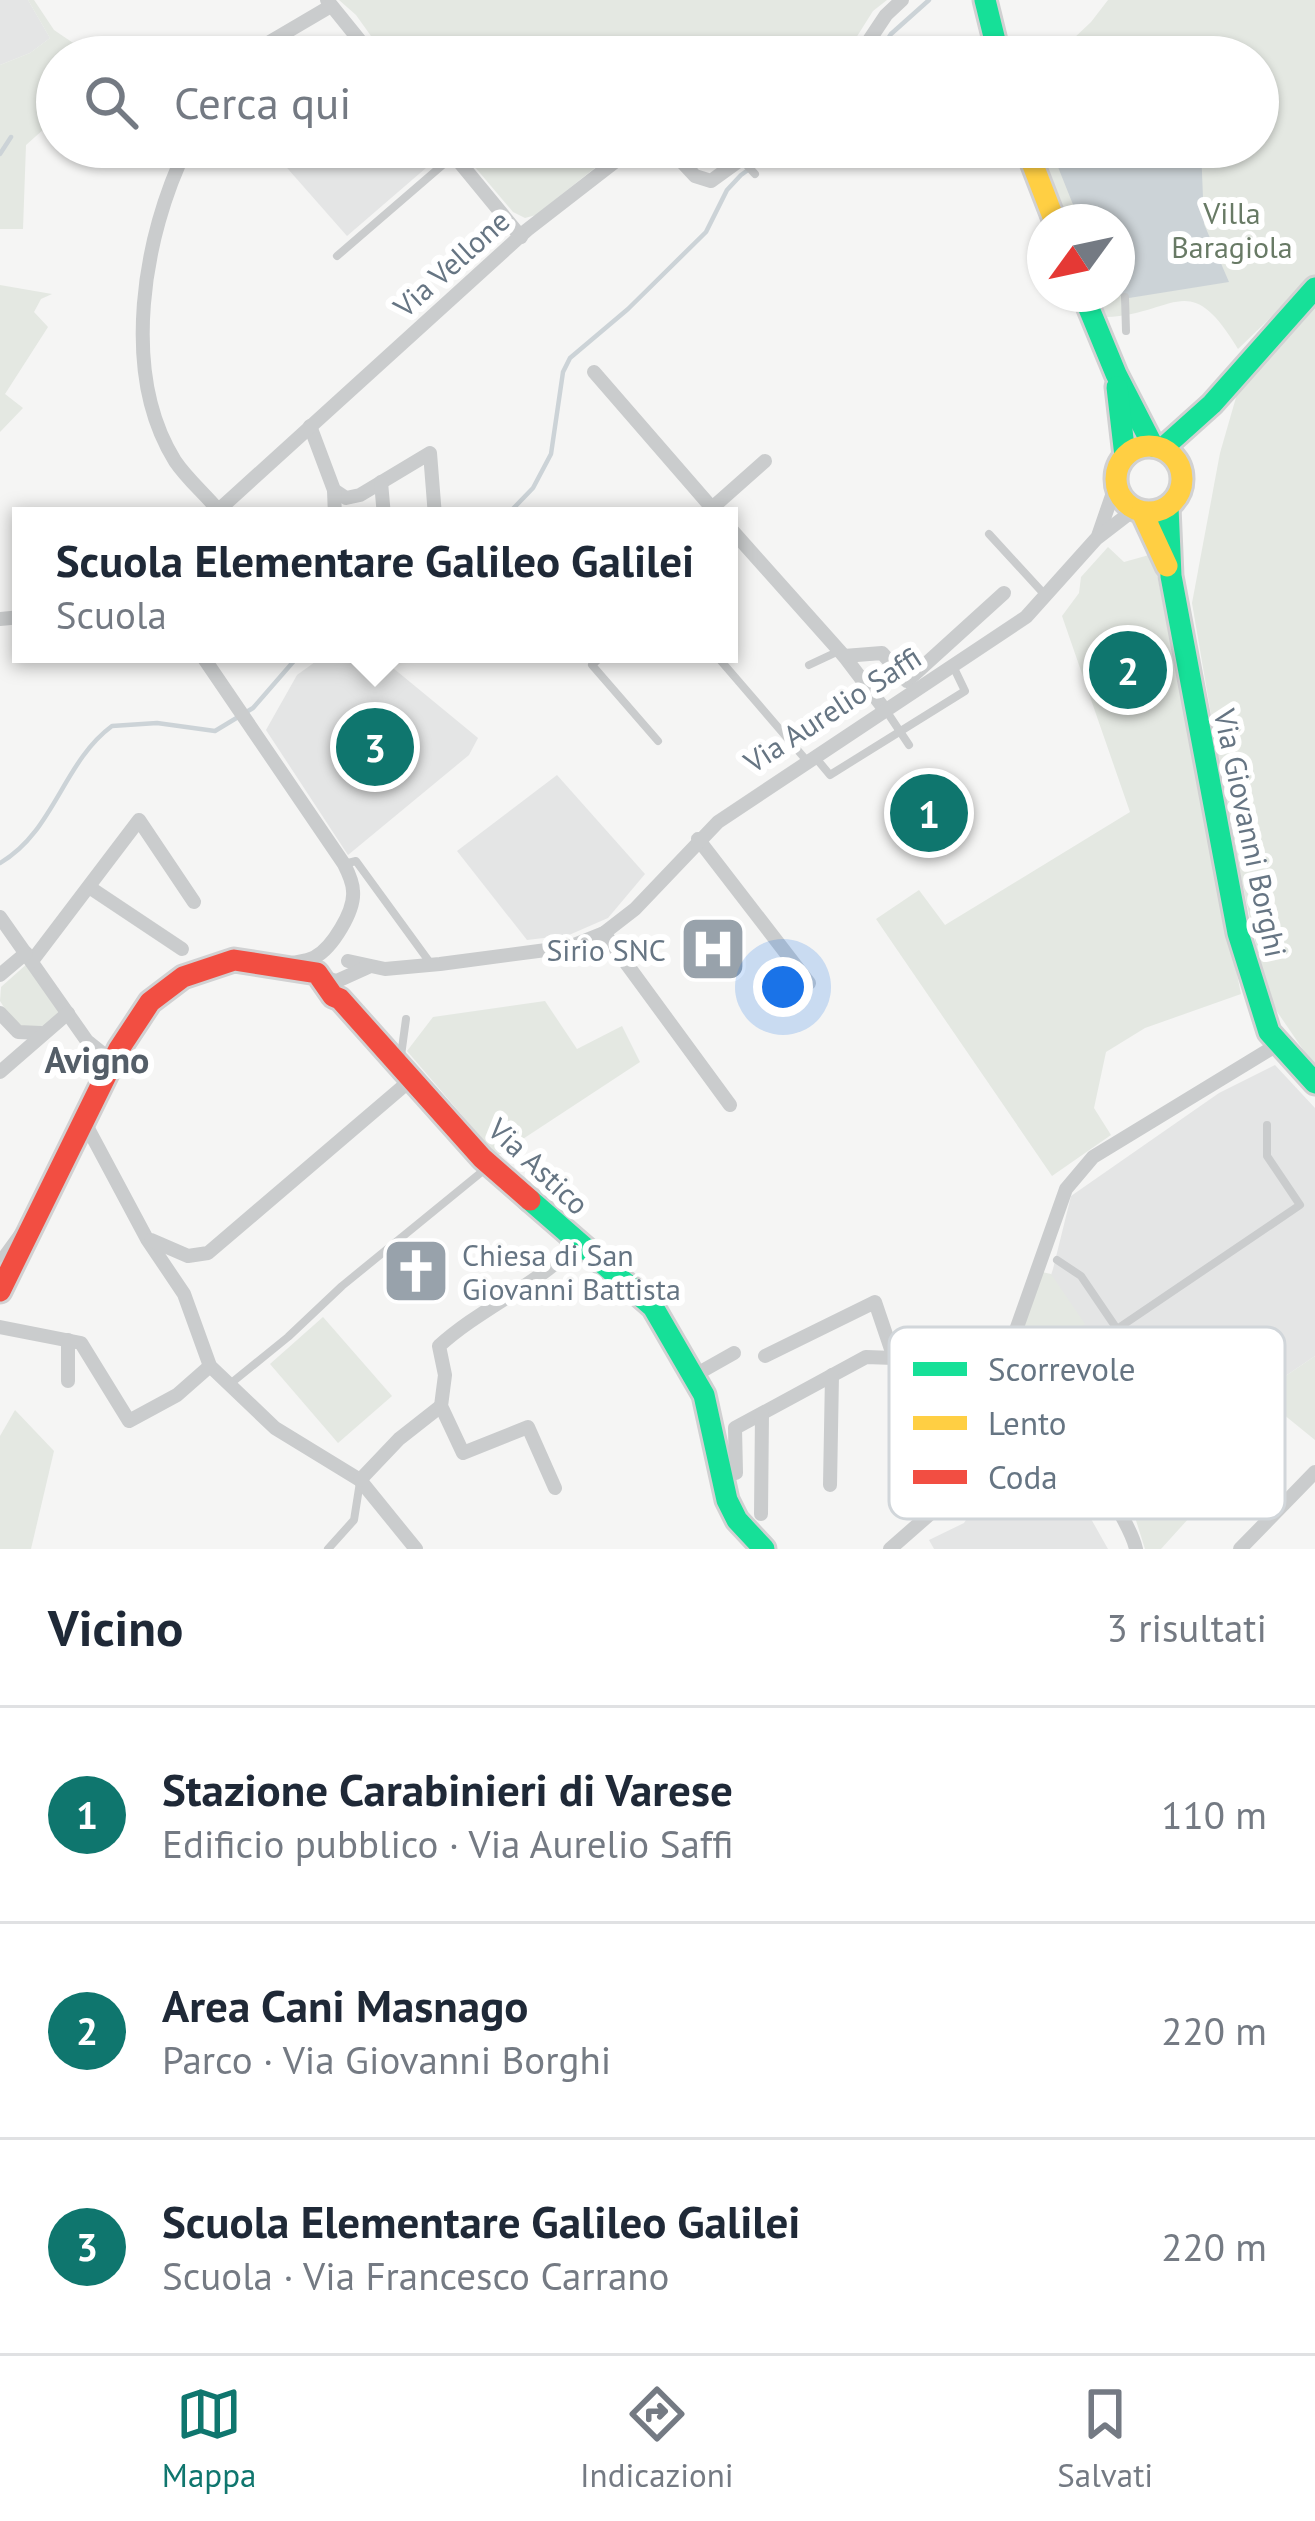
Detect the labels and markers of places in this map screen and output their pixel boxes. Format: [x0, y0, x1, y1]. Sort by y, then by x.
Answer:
pin: 2 [1089, 625, 1167, 715]
pin: 3 [336, 702, 414, 792]
pin: 1 [890, 768, 968, 858]
hospital icon: Sirio SNC [678, 914, 748, 984]
place label: Sirio SNC [546, 930, 666, 969]
place label: Chiesa di San Giovanni Battista [462, 1235, 681, 1308]
church icon: Chiesa di San Giovanni Battista [381, 1236, 451, 1306]

